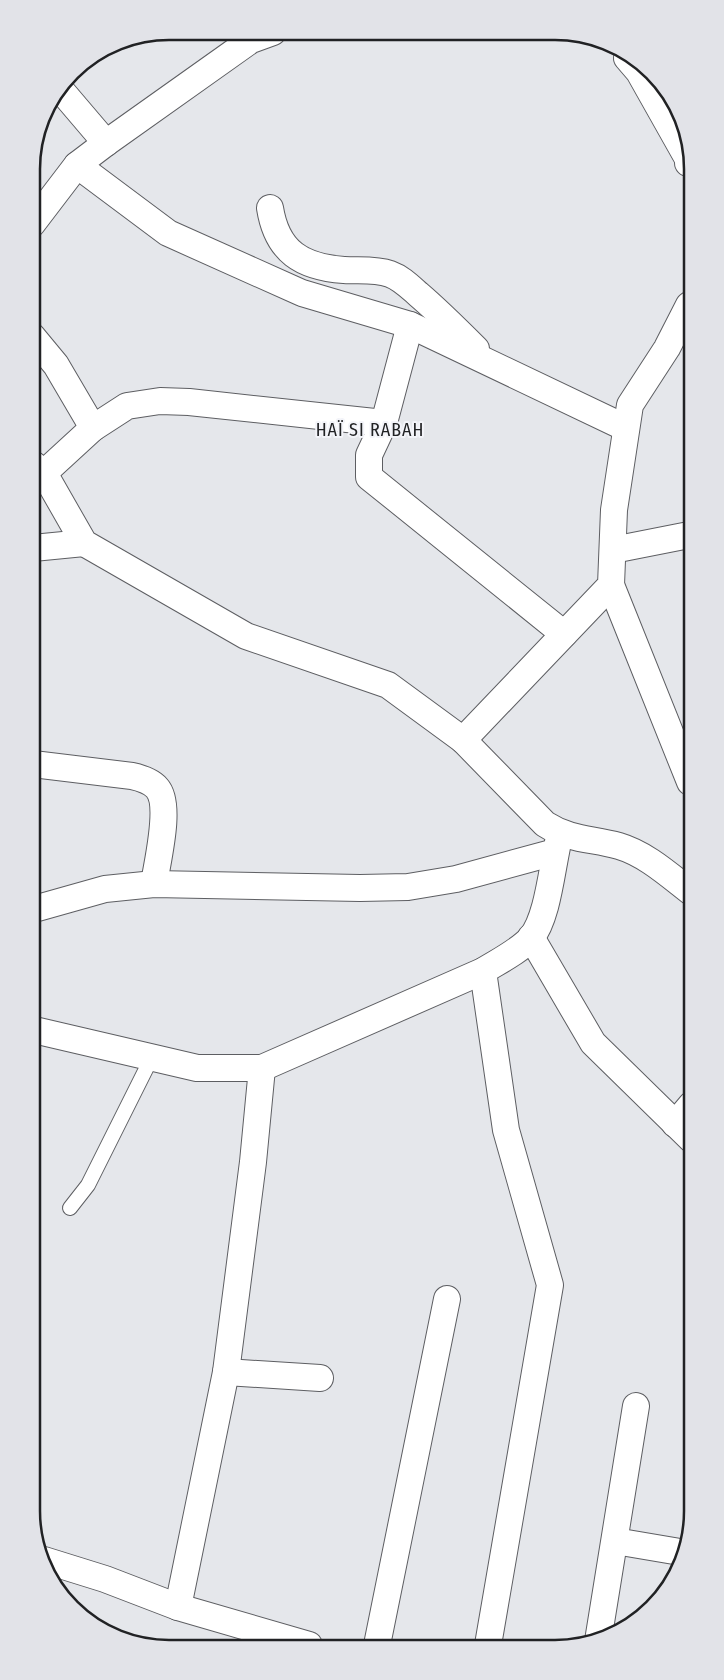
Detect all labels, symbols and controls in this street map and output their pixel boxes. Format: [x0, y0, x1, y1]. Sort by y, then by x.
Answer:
district label: HAÏ SI RABAH [316, 419, 424, 441]

